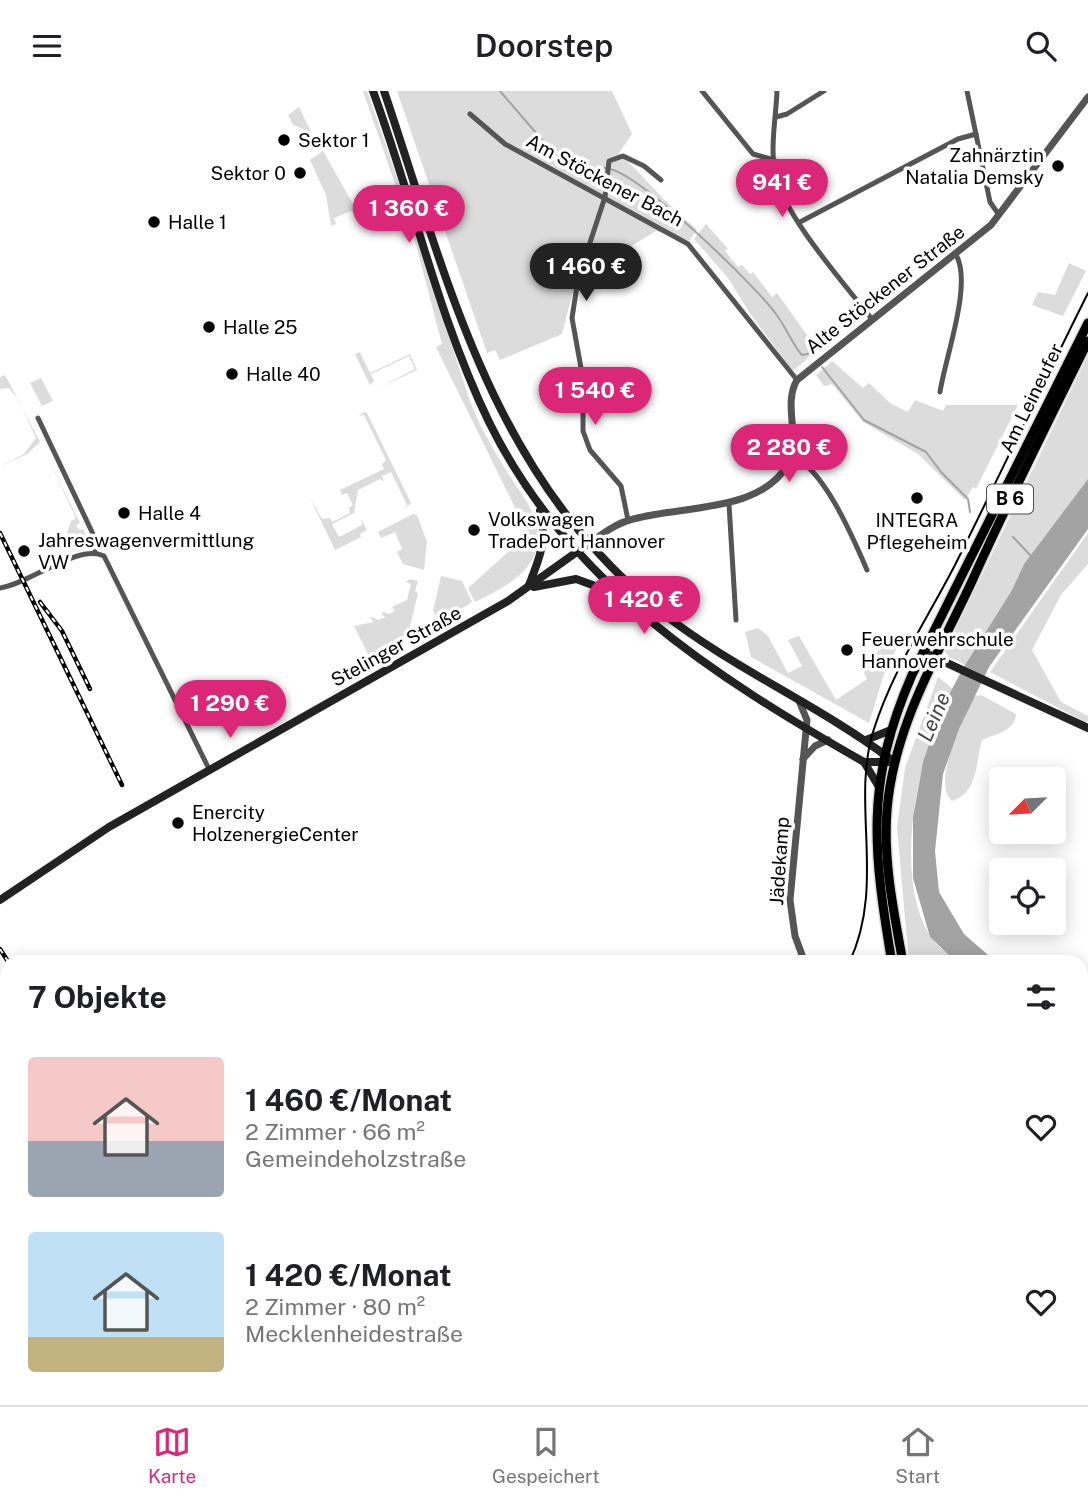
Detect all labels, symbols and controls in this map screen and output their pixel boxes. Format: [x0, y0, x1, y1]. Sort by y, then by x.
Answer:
icon: menu [28, 27, 66, 65]
text: Doorstep [475, 27, 613, 64]
icon: search [1022, 27, 1060, 65]
place label: Sektor 1 [298, 129, 370, 151]
street label: Am Stöckener Bach [523, 129, 687, 231]
marker: Sektor 1 [276, 132, 292, 148]
place label: Zahnärztin Natalia Demsky [905, 144, 1044, 188]
marker: Zahnärztin Natalia Demsky [1050, 158, 1066, 174]
pin: 941 € [733, 159, 831, 219]
place label: Sektor 0 [211, 162, 286, 184]
marker: Sektor 0 [292, 165, 308, 181]
text: 941 € [752, 168, 812, 195]
pin: 1 360 € [344, 185, 474, 245]
text: 1 360 € [369, 194, 449, 221]
place label: Halle 1 [168, 211, 227, 233]
marker: Halle 1 [146, 214, 162, 230]
street label: Alte Stöckener Straße [801, 220, 969, 358]
pin: 1 460 € [521, 243, 651, 303]
text: 1 460 € [546, 252, 626, 279]
place label: Halle 25 [223, 316, 298, 338]
marker: Halle 25 [201, 319, 217, 335]
street label: Am Leineufer [995, 340, 1067, 456]
place label: Halle 40 [246, 363, 321, 385]
marker: Halle 40 [224, 366, 240, 382]
pin: 1 540 € [530, 367, 660, 427]
text: 1 540 € [555, 376, 635, 403]
pin: 2 280 € [724, 425, 854, 484]
text: 2 280 € [747, 433, 831, 460]
road number: B 6 [987, 485, 1033, 513]
marker: INTEGRA Pflegeheim [909, 490, 925, 506]
place label: Halle 4 [138, 502, 201, 524]
marker: Halle 4 [116, 505, 132, 521]
place label: Volkswagen TradePort Hannover [488, 508, 665, 552]
place label: INTEGRA Pflegeheim [867, 509, 967, 553]
marker: Volkswagen TradePort Hannover [466, 522, 482, 538]
place label: Jahreswagenvermittlung VW [38, 529, 255, 573]
marker: Jahreswagenvermittlung VW [16, 543, 32, 559]
pin: 1 420 € [579, 577, 709, 636]
text: 1 420 € [604, 585, 684, 612]
street label: Stelinger Straße [327, 601, 465, 691]
place label: Feuerwehrschule Hannover [861, 628, 1014, 672]
marker: Feuerwehrschule Hannover [839, 642, 855, 658]
pin: 1 290 € [165, 681, 295, 740]
water label: Leine [912, 688, 955, 745]
text: 1 290 € [190, 689, 270, 716]
north arrow [989, 767, 1066, 843]
map controls [989, 767, 1066, 935]
place label: Enercity HolzenergieCenter [192, 801, 359, 845]
marker: Enercity HolzenergieCenter [170, 815, 186, 831]
street label: Jädekamp [765, 816, 793, 906]
button: locate [989, 858, 1066, 935]
icon: filters [1022, 978, 1060, 1016]
text: 7 Objekte [28, 979, 167, 1015]
text: 1 460 €/Monat [245, 1082, 452, 1118]
icon: home [84, 1085, 168, 1169]
icon: heart [1022, 1108, 1060, 1146]
text: 2 Zimmer · 66 m² [245, 1118, 425, 1145]
text: Gemeindeholzstraße [245, 1145, 466, 1172]
text: 1 420 €/Monat [245, 1257, 451, 1293]
icon: home [84, 1260, 168, 1344]
icon: heart [1022, 1283, 1060, 1321]
text: 2 Zimmer · 80 m² [245, 1293, 425, 1320]
text: Mecklenheidestraße [245, 1320, 463, 1347]
tab: Karte [148, 1423, 196, 1487]
tab: Gespeichert [492, 1423, 600, 1487]
tab: Start [895, 1423, 940, 1487]

